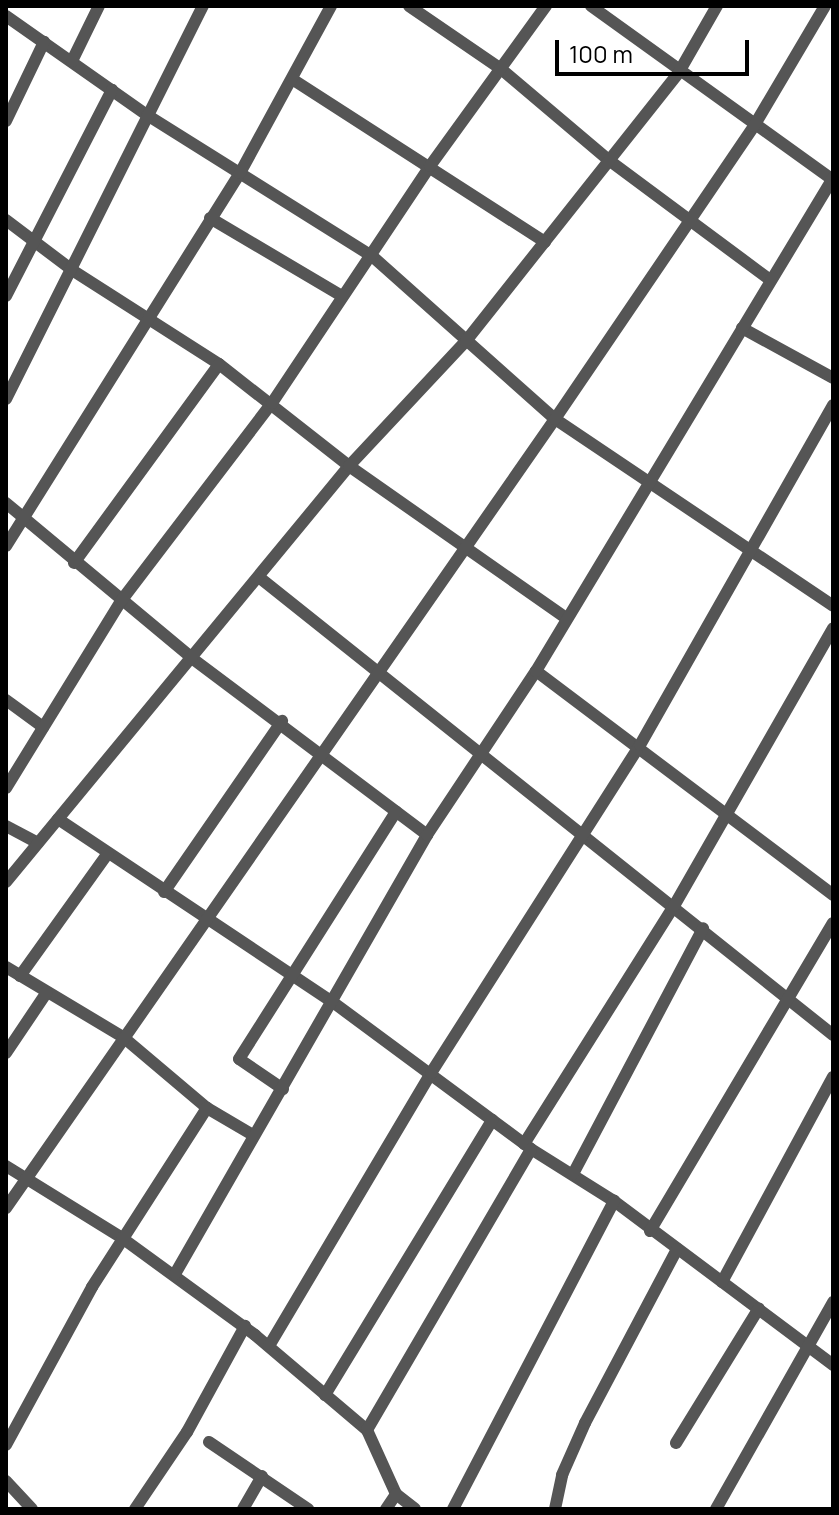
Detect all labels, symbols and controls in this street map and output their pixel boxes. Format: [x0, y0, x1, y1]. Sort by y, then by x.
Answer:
scale bar [559, 24, 753, 74]
text: 100 m [569, 37, 633, 70]

